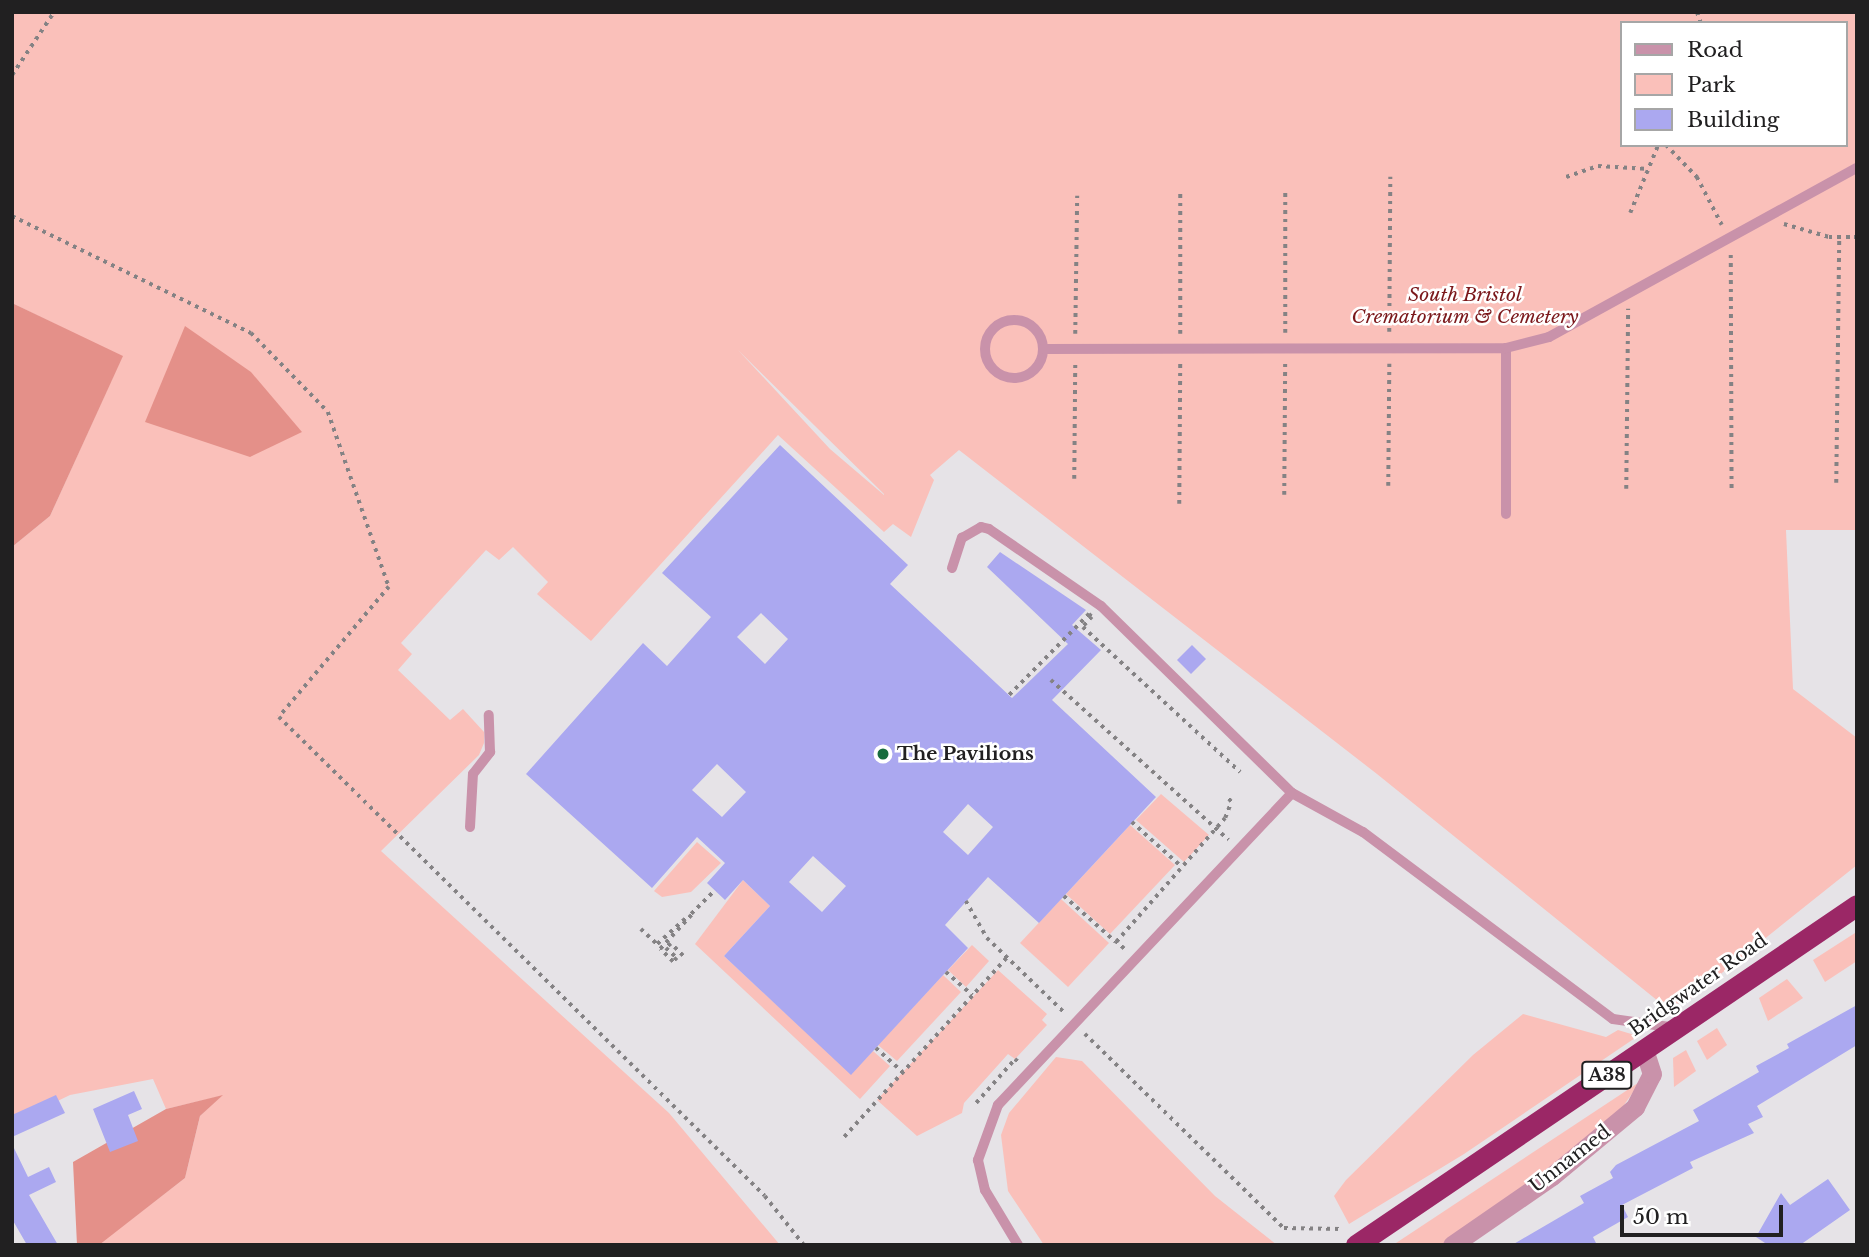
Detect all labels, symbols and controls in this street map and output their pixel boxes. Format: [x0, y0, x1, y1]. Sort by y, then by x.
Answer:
legend [1620, 21, 1848, 147]
text: Road [1687, 37, 1743, 63]
text: Park [1687, 72, 1736, 98]
text: Building [1687, 107, 1779, 133]
park label: South Bristol Crematorium & Cemetery [1351, 284, 1579, 328]
place label: The Pavilions [897, 743, 1034, 765]
marker: The Pavilions [875, 746, 891, 762]
street label: Bridgwater Road [1624, 929, 1772, 1041]
road number: A38 [1581, 1060, 1633, 1090]
street label: Unnamed [1525, 1120, 1615, 1198]
scale bar [1624, 1190, 1787, 1234]
text: 50 m [1633, 1204, 1688, 1230]

